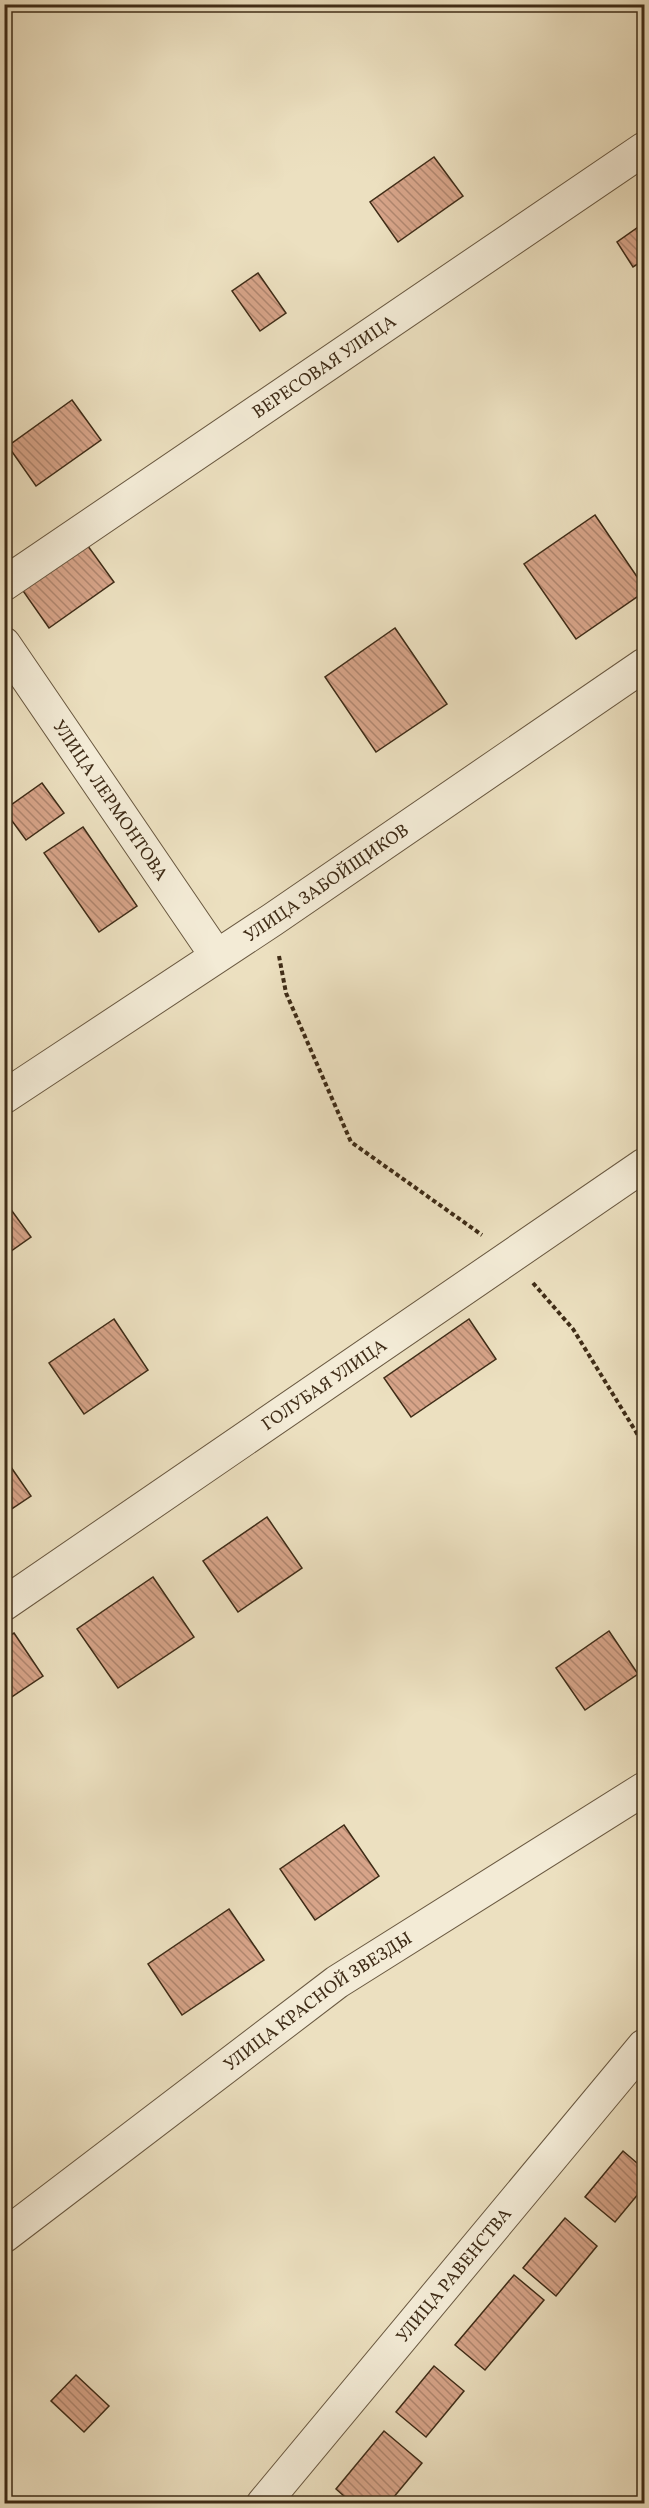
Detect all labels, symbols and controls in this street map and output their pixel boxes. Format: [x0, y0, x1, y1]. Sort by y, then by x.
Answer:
street label: ВЕРЕСОВАЯ УЛИЦА [248, 310, 402, 425]
street label: УЛИЦА ЛЕРМОНТОВА [46, 716, 173, 887]
street label: УЛИЦА ЗАБОЙЩИКОВ [240, 819, 415, 949]
street label: ГОЛУБАЯ УЛИЦА [257, 1334, 393, 1438]
street label: УЛИЦА КРАСНОЙ ЗВЕЗДЫ [219, 1927, 417, 2078]
street label: УЛИЦА РАВЕНСТВА [391, 2203, 519, 2349]

